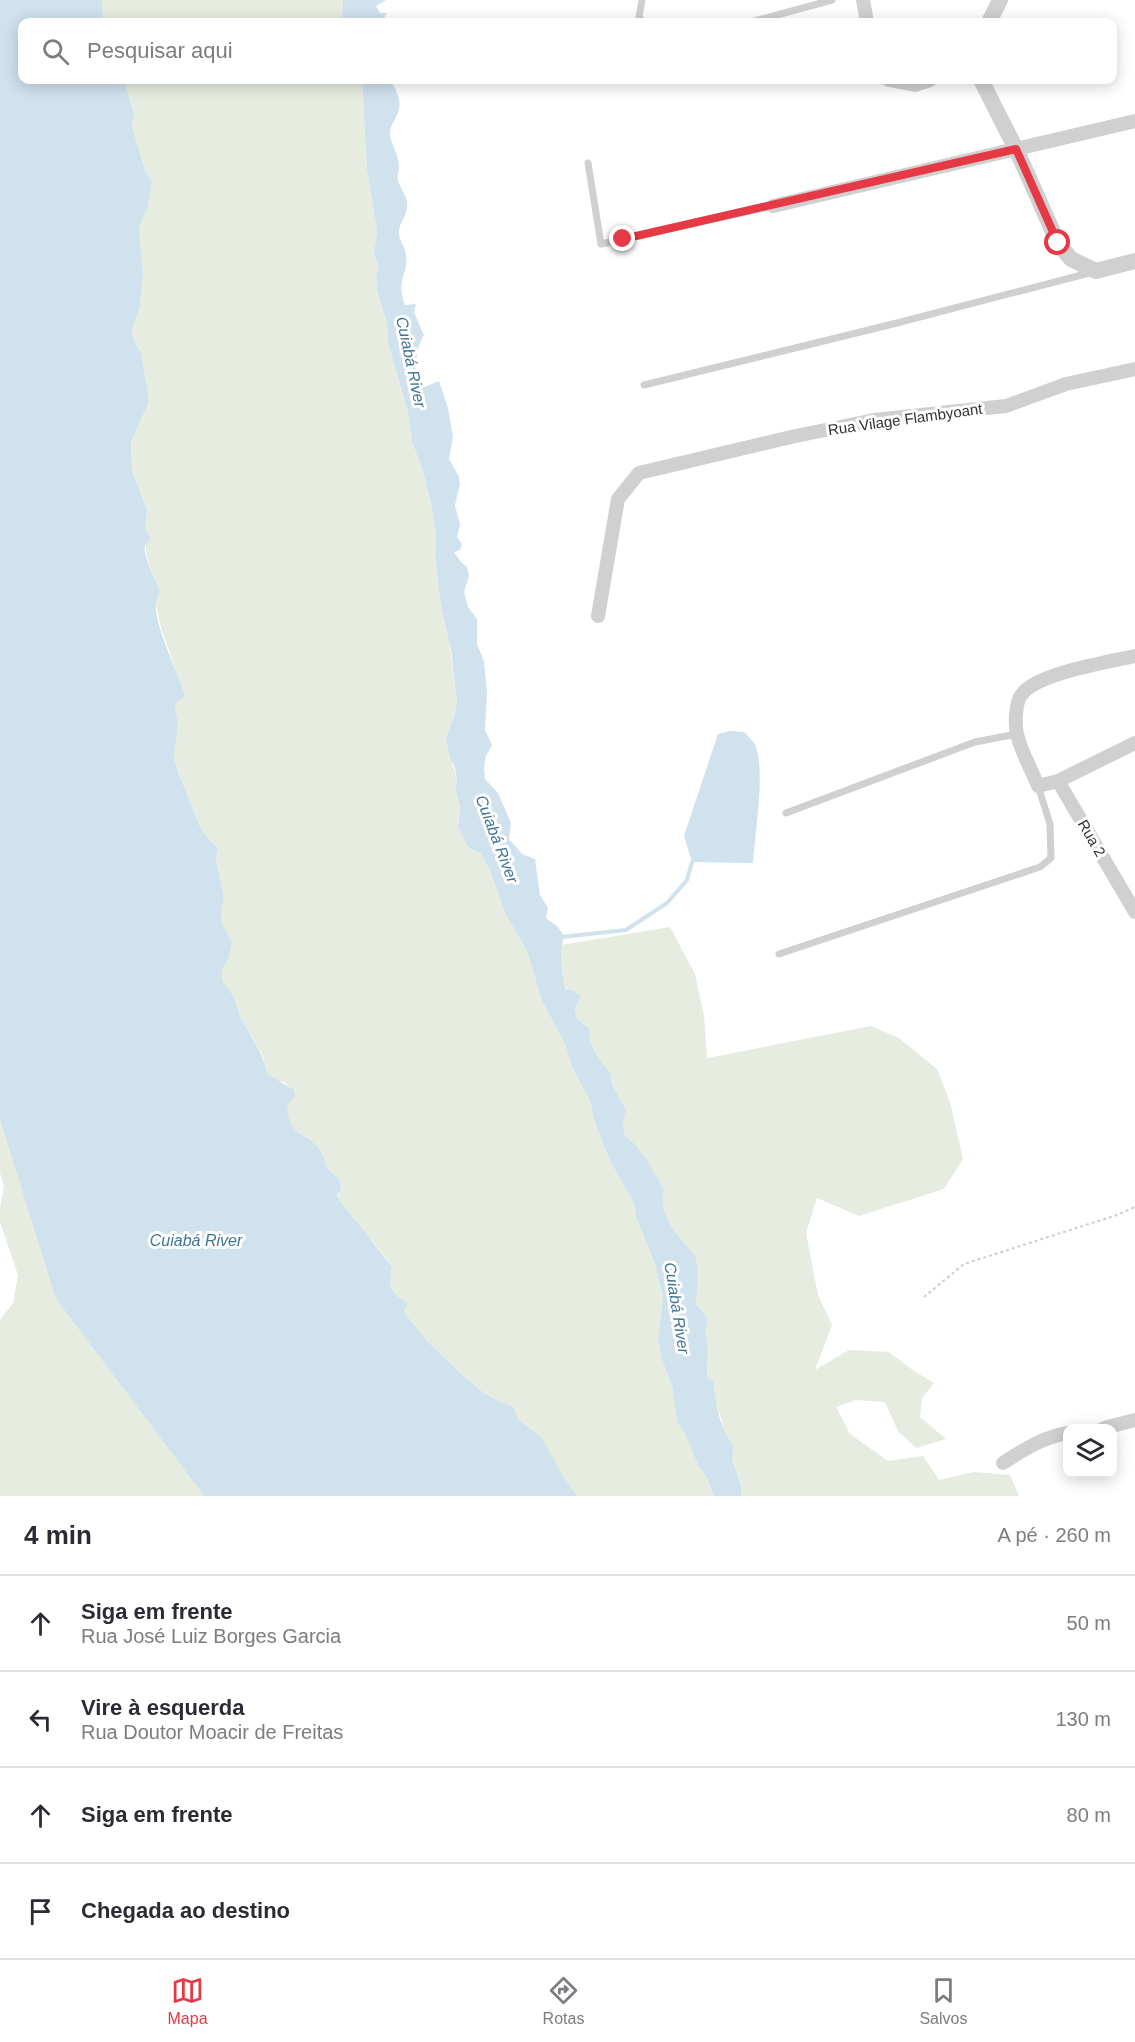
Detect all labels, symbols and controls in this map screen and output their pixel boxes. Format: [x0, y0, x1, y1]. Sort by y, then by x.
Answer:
search box [18, 18, 1117, 84]
icon: search [39, 35, 72, 68]
text: Pesquisar aqui [87, 38, 233, 63]
route end [609, 225, 635, 251]
route start [1044, 229, 1070, 255]
water label: Cuiabá River [393, 315, 429, 410]
street label: Rua Vilage Flambyoant [827, 400, 984, 438]
water label: Cuiabá River [472, 793, 522, 886]
street label: Rua 2 [1075, 816, 1109, 860]
water label: Cuiabá River [150, 1232, 243, 1249]
water label: Cuiabá River [661, 1261, 693, 1356]
map controls [1063, 1424, 1117, 1478]
button: layers [1063, 1424, 1117, 1478]
text: 4 min [24, 1520, 92, 1550]
text: A pé · 260 m [998, 1524, 1111, 1546]
text: Siga em frente [81, 1599, 233, 1624]
icon: ahead [24, 1607, 57, 1640]
text: 50 m [1067, 1612, 1111, 1634]
text: Rua José Luiz Borges Garcia [81, 1625, 341, 1647]
text: Vire à esquerda [81, 1695, 244, 1720]
icon: left [24, 1703, 57, 1736]
text: 130 m [1055, 1708, 1111, 1730]
text: Rua Doutor Moacir de Freitas [81, 1721, 343, 1743]
icon: ahead [24, 1799, 57, 1832]
text: Siga em frente [81, 1802, 233, 1827]
text: 80 m [1067, 1804, 1111, 1826]
icon: arrive [24, 1895, 57, 1928]
text: Chegada ao destino [81, 1898, 290, 1923]
tab: Mapa [168, 1974, 208, 2028]
tab: Rotas [543, 1974, 584, 2028]
tab: Salvos [919, 1974, 967, 2028]

